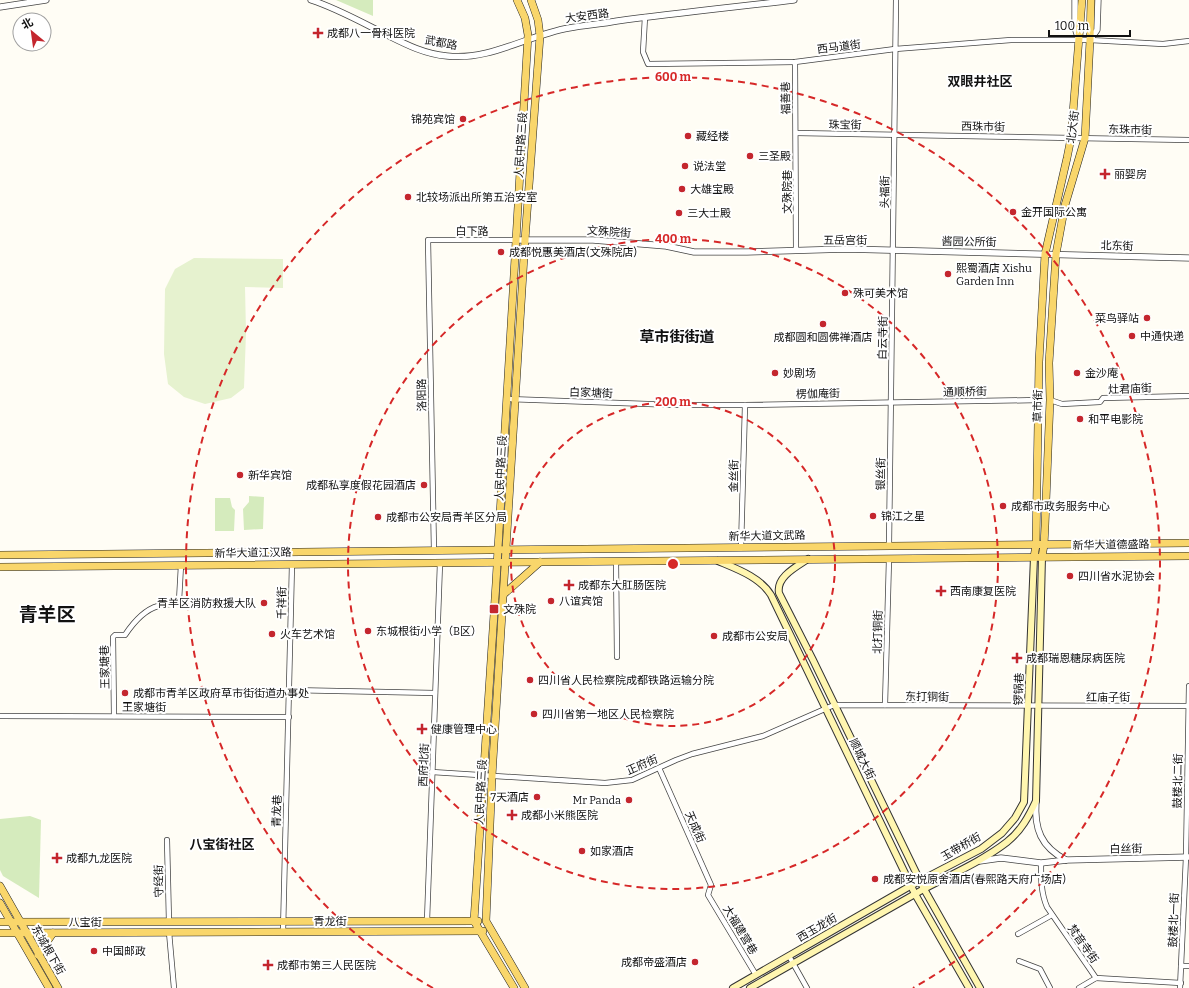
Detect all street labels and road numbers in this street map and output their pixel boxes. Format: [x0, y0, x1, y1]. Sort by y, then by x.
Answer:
street label: 大安西路 [564, 7, 610, 25]
street label: 武都路 [424, 34, 458, 52]
street label: 西马道街 [816, 38, 862, 56]
street label: 福善巷 [779, 81, 793, 115]
street label: 北大街 [1065, 110, 1081, 144]
street label: 人民中路三段 [512, 112, 530, 178]
street label: 珠宝街 [828, 118, 862, 132]
street label: 西珠市街 [961, 120, 1005, 134]
street label: 东珠市街 [1108, 123, 1152, 137]
street label: 文殊院巷 [781, 170, 794, 214]
street label: 头福街 [878, 175, 892, 209]
street label: 文殊院街 [587, 224, 631, 240]
street label: 白下路 [456, 225, 489, 238]
street label: 五岳宫街 [823, 234, 867, 247]
street label: 酱园公所街 [941, 235, 997, 249]
street label: 北东街 [1100, 239, 1134, 253]
street label: 白云寺街 [876, 316, 890, 360]
street label: 洛阳路 [415, 378, 429, 412]
street label: 灶君庙街 [1108, 382, 1152, 396]
street label: 通顺桥街 [943, 385, 987, 399]
street label: 白家塘街 [569, 386, 613, 400]
street label: 楞伽庵街 [796, 387, 840, 401]
street label: 草市街 [1031, 389, 1045, 423]
street label: 人民中路三段 [493, 435, 509, 501]
street label: 银丝街 [874, 457, 888, 491]
street label: 金丝街 [727, 459, 741, 493]
street label: 新华大道文武路 [728, 529, 806, 543]
street label: 新华大道德盛路 [1072, 538, 1150, 552]
street label: 新华大道江汉路 [214, 546, 292, 560]
street label: 千祥街 [275, 586, 289, 620]
street label: 北打铜街 [871, 610, 885, 654]
street label: 王家塘巷 [98, 645, 112, 689]
street label: 锣锅巷 [1012, 672, 1026, 706]
street label: 东打铜街 [905, 690, 949, 704]
street label: 红庙子街 [1086, 691, 1130, 704]
street label: 王家塘街 [122, 701, 166, 714]
street label: 顺城大街 [847, 736, 877, 782]
street label: 西府北街 [417, 743, 431, 787]
street label: 正府街 [624, 753, 660, 777]
street label: 鼓楼北二街 [1171, 753, 1185, 809]
street label: 人民中路三段 [473, 759, 489, 825]
street label: 青龙巷 [270, 794, 284, 828]
street label: 天成街 [682, 809, 708, 845]
street label: 玉带桥街 [939, 830, 983, 864]
street label: 白丝街 [1109, 842, 1143, 856]
street label: 守经街 [152, 864, 166, 898]
street label: 鼓楼北一街 [1167, 892, 1181, 948]
street label: 大福建营巷 [720, 903, 760, 957]
street label: 西玉龙街 [795, 911, 839, 945]
street label: 青龙街 [314, 915, 347, 928]
street label: 八宝街 [69, 916, 102, 929]
street label: 梵音寺街 [1065, 922, 1101, 966]
street label: 东城根下街 [29, 923, 67, 977]

